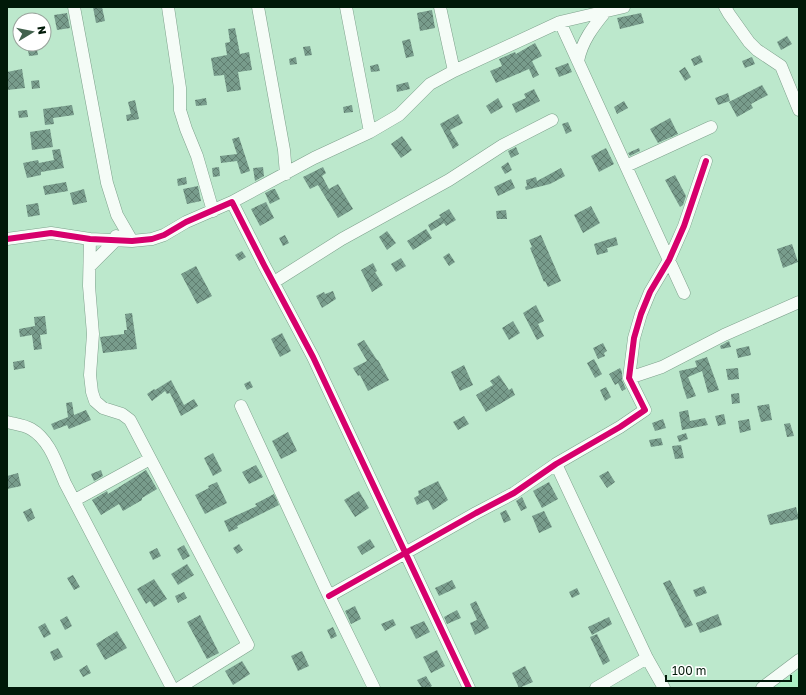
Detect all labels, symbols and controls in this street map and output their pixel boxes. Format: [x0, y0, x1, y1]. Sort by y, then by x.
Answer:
north arrow [12, 12, 52, 52]
text: N [35, 25, 49, 35]
scale bar [666, 657, 791, 683]
text: 100 m [672, 663, 706, 678]

